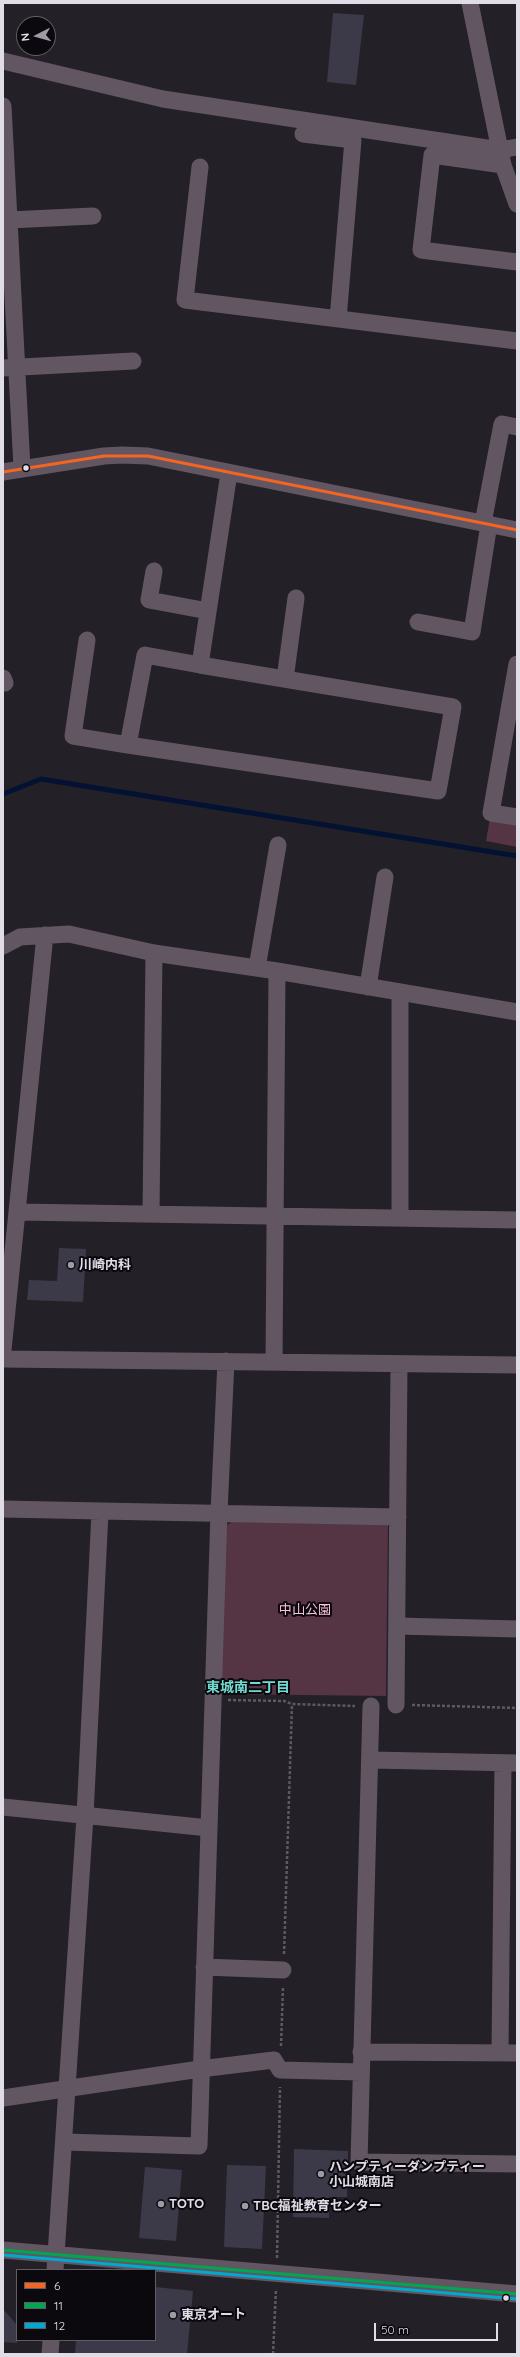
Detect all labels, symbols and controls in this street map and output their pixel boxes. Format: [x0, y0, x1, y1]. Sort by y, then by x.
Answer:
north arrow [16, 16, 56, 56]
text: N [18, 32, 32, 42]
unlabelled marker [21, 463, 31, 473]
place label: 川崎内科 [79, 1257, 131, 1273]
marker: 川崎内科 [66, 1260, 76, 1270]
park label: 中山公園 [279, 1602, 331, 1618]
district label: 東城南二丁目 [206, 1680, 290, 1696]
place label: ハンプティーダンプティー 小山城南店 [329, 2159, 485, 2190]
marker: ハンプティーダンプティー 小山城南店 [316, 2169, 326, 2179]
place label: TOTO [169, 2196, 204, 2212]
place label: TBC福祉教育センター [253, 2198, 382, 2214]
marker: TOTO [156, 2199, 166, 2209]
marker: TBC福祉教育センター [240, 2201, 250, 2211]
legend [16, 2269, 156, 2341]
text: 6 [54, 2278, 60, 2293]
unlabelled marker [501, 2293, 511, 2303]
text: 11 [54, 2298, 63, 2313]
place label: 東京オート [181, 2307, 246, 2323]
marker: 東京オート [168, 2310, 178, 2320]
scale bar [376, 2315, 500, 2341]
text: 12 [54, 2318, 65, 2333]
text: 50 m [381, 2322, 409, 2337]

